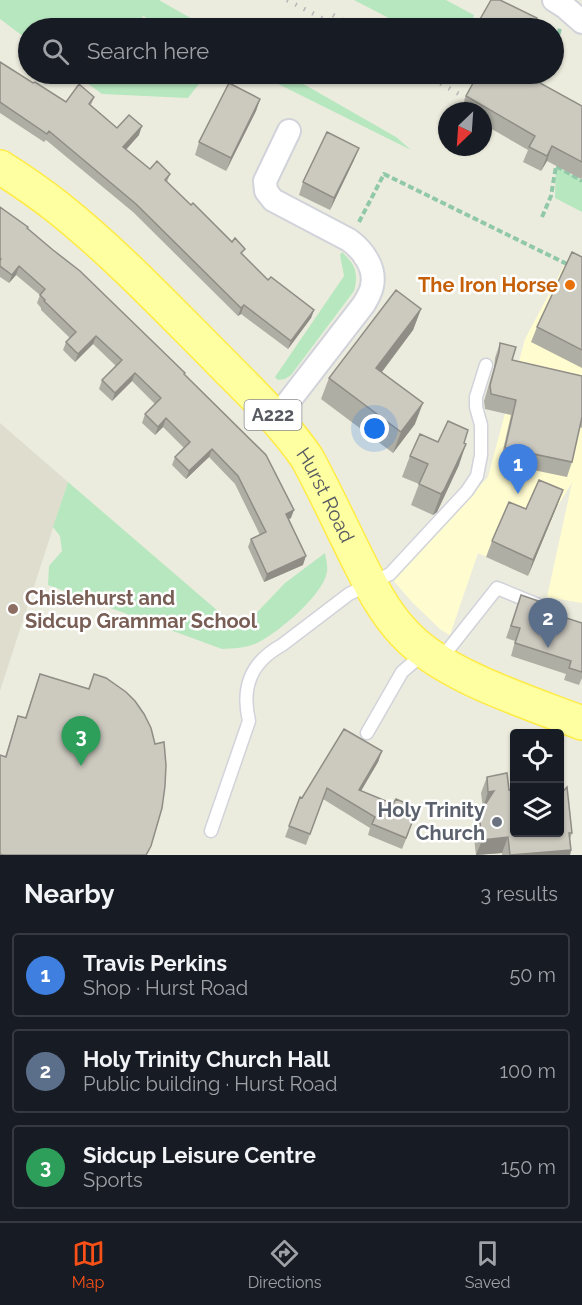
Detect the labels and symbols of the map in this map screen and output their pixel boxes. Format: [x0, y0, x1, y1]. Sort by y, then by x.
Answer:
north arrow [438, 102, 492, 156]
place label: The Iron Horse [418, 273, 558, 297]
marker: The Iron Horse [563, 278, 577, 292]
road number: A222 [244, 400, 302, 430]
your location [360, 414, 389, 443]
street label: Hurst Road [291, 443, 360, 546]
pin: 1 [498, 444, 538, 494]
place label: Chislehurst and Sidcup Grammar School [25, 586, 258, 633]
pin: 2 [528, 598, 568, 648]
marker: Chislehurst and Sidcup Grammar School [6, 602, 20, 616]
pin: 3 [62, 716, 100, 766]
place label: Holy Trinity Church [378, 798, 485, 845]
marker: Holy Trinity Church [490, 815, 504, 829]

